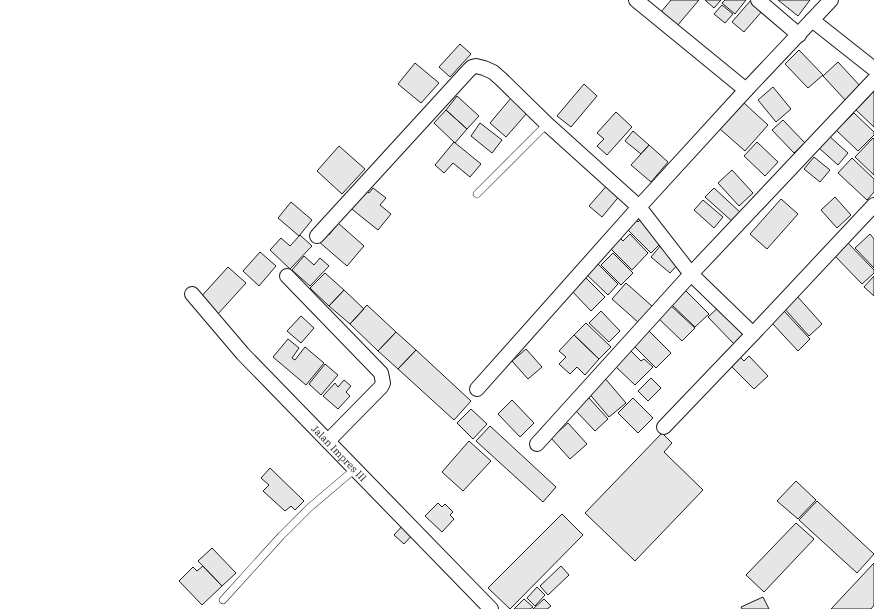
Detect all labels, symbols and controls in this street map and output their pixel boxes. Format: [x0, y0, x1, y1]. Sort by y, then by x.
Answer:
street label: Jalan Impres III [309, 422, 369, 484]

